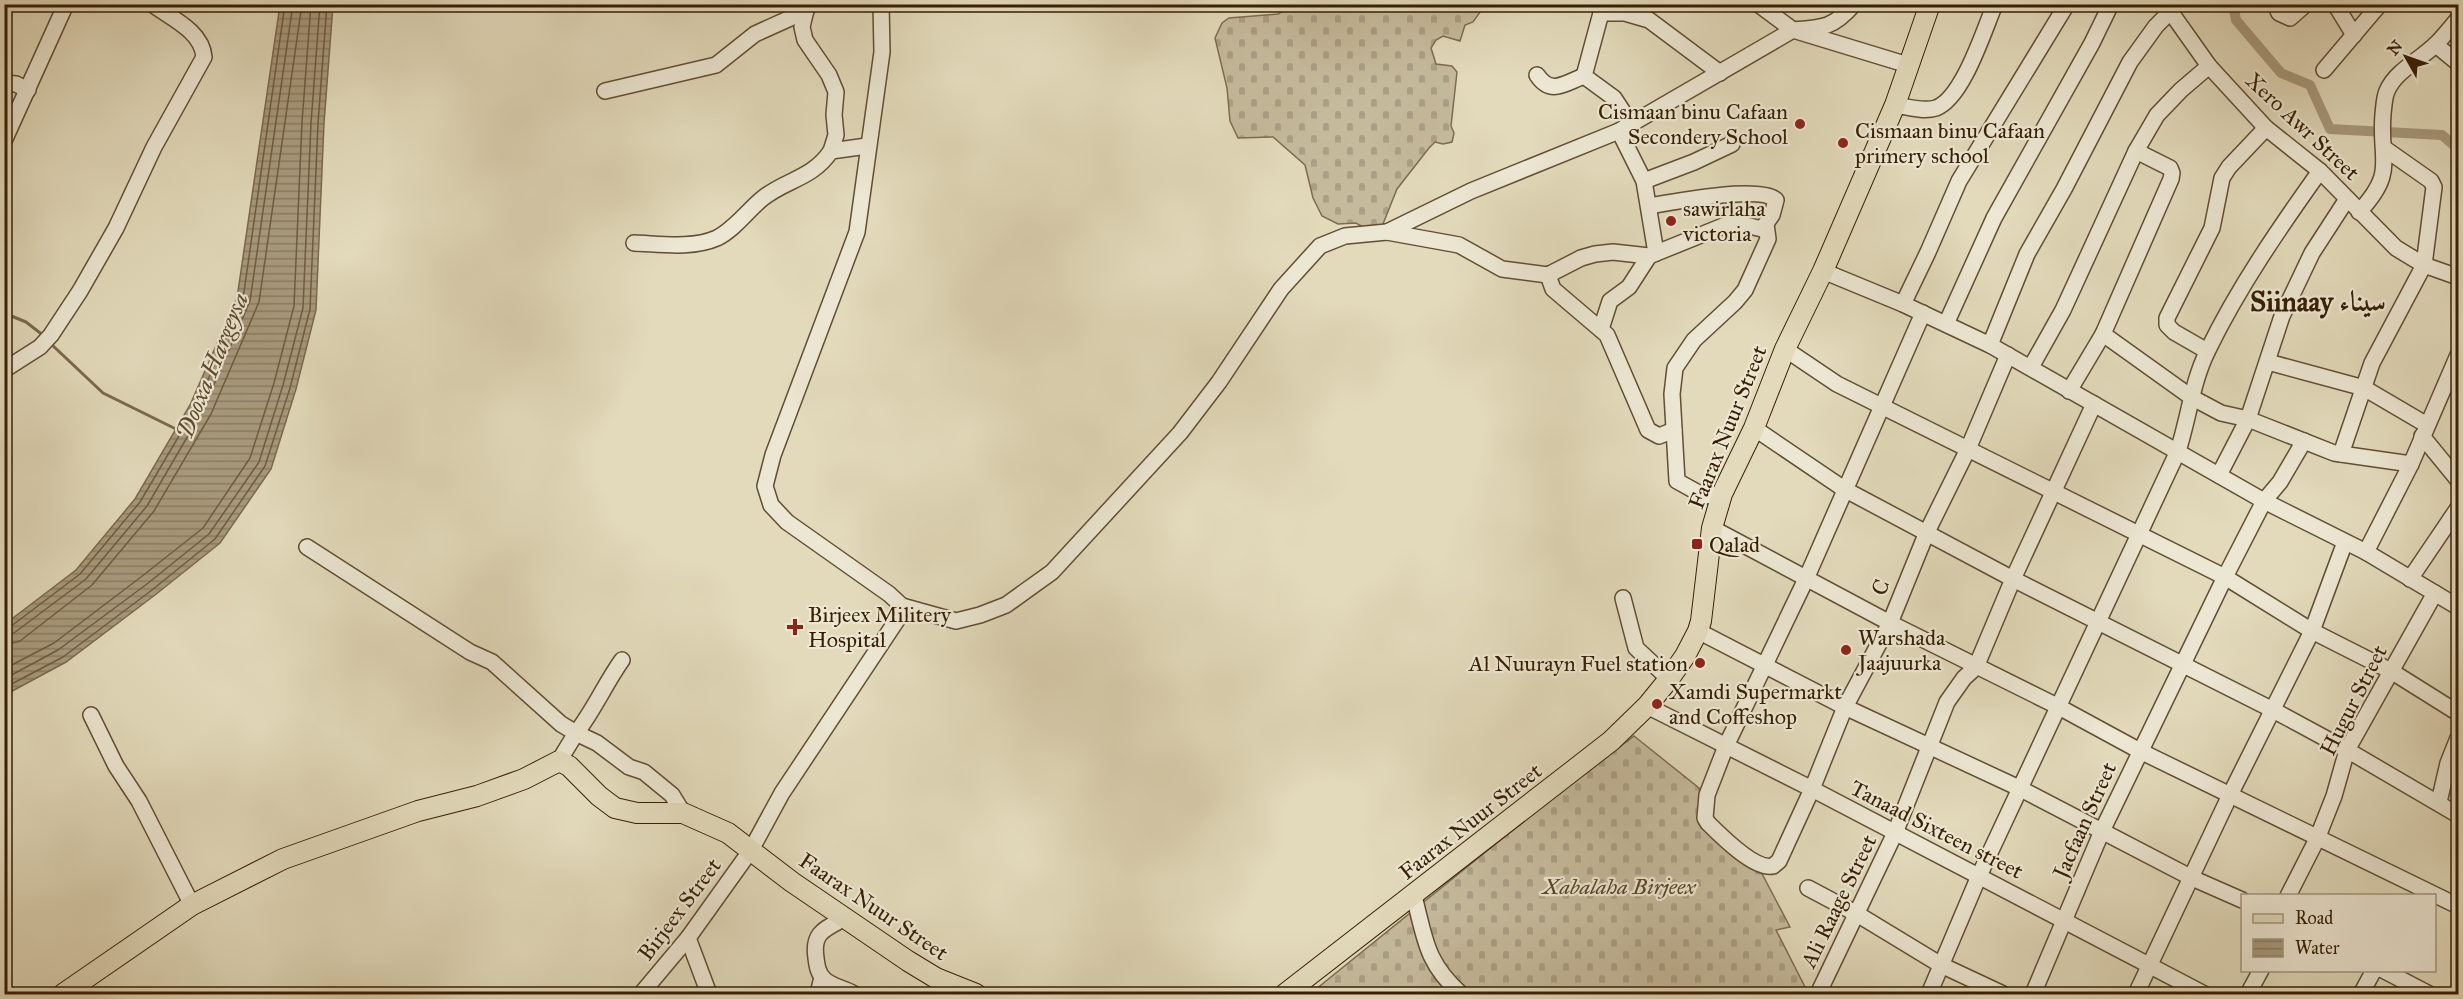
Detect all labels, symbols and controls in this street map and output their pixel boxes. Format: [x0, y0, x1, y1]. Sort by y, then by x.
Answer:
north arrow [2376, 27, 2436, 87]
text: N [2383, 36, 2407, 59]
street label: Xero Awr Street [2240, 67, 2365, 186]
place label: Cismaan binu Cafaan Secondery School [1598, 98, 1788, 150]
marker: Cismaan binu Cafaan Secondery School [1793, 117, 1807, 131]
place label: Cismaan binu Cafaan primery school [1854, 117, 2045, 169]
marker: Cismaan binu Cafaan primery school [1836, 136, 1850, 150]
place label: sawirlaha victoria [1682, 195, 1766, 247]
marker: sawirlaha victoria [1664, 214, 1678, 228]
district label: Siinaay سيناء [2250, 284, 2386, 319]
water label: Dooxa Hargeysa [169, 289, 255, 443]
street label: Faarax Nuur Street [1682, 341, 1773, 513]
place label: Qalad [1709, 531, 1760, 558]
marker: Qalad [1690, 537, 1704, 551]
street label: C [1865, 575, 1896, 599]
place label: Birjeex Militery Hospital [808, 601, 952, 653]
marker: Birjeex Militery Hospital [786, 618, 804, 636]
place label: Warshada Jaajuurka [1856, 624, 1946, 676]
street label: Hugur Street [2314, 640, 2393, 760]
marker: Warshada Jaajuurka [1839, 643, 1853, 657]
place label: Al Nuurayn Fuel station [1468, 650, 1688, 677]
marker: Al Nuurayn Fuel station [1693, 656, 1707, 670]
place label: Xamdi Supermarkt and Coffeshop [1669, 678, 1842, 730]
marker: Xamdi Supermarkt and Coffeshop [1650, 697, 1664, 711]
street label: Faarax Nuur Street [1393, 757, 1547, 886]
street label: Jacfaan Street [2046, 758, 2122, 884]
street label: Tanaad Sixteen street [1846, 774, 2028, 885]
street label: Ali Raage Street [1794, 830, 1882, 973]
street label: Faarax Nuur Street [794, 847, 954, 966]
street label: Birjeex Street [632, 852, 727, 966]
park label: Xabalaha Birjeex [1540, 873, 1697, 900]
legend [2241, 894, 2436, 972]
text: Road [2295, 907, 2333, 929]
text: Water [2295, 937, 2340, 959]

